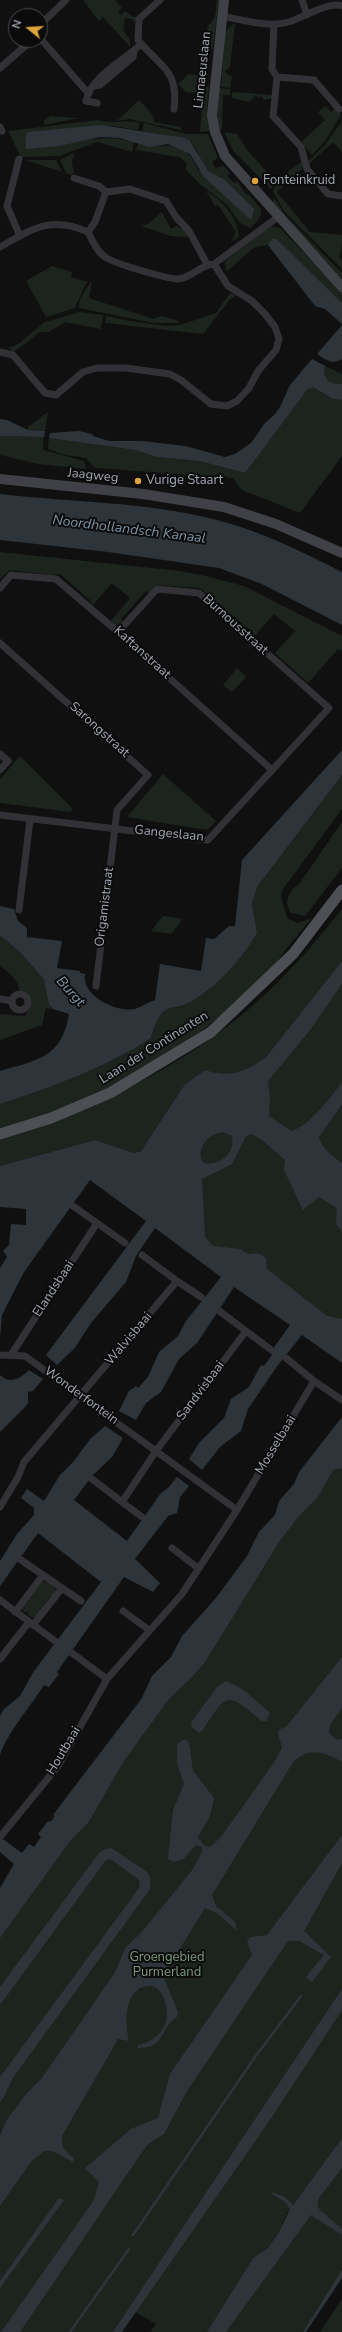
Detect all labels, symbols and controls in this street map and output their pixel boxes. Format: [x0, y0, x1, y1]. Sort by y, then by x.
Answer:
north arrow [8, 8, 48, 48]
text: N [9, 18, 25, 31]
street label: Linnaeuslaan [191, 31, 215, 109]
place label: Fonteinkruid [263, 173, 335, 189]
marker: Fonteinkruid [250, 176, 260, 186]
street label: Jaagweg [67, 466, 119, 486]
place label: Vurige Staart [146, 473, 223, 489]
marker: Vurige Staart [133, 476, 143, 486]
water label: Noordhollandsch Kanaal [51, 512, 207, 548]
street label: Burnousstraat [199, 592, 271, 658]
street label: Kaftanstraat [110, 623, 174, 683]
street label: Sarongstraat [66, 699, 132, 761]
street label: Gangeslaan [134, 823, 204, 845]
street label: Origamistraat [92, 866, 118, 948]
water label: Burgt [52, 973, 88, 1011]
street label: Laan der Continenten [97, 1008, 211, 1088]
street label: Elandsbaai [30, 1258, 78, 1320]
street label: Walvisbaai [102, 1309, 156, 1369]
street label: Sandvisbaai [174, 1358, 228, 1424]
street label: Wonderfontein [41, 1364, 121, 1428]
street label: Mosselbaai [252, 1413, 300, 1477]
street label: Houtbaai [44, 1724, 84, 1778]
park label: Groengebied Purmerland [129, 1950, 205, 1981]

